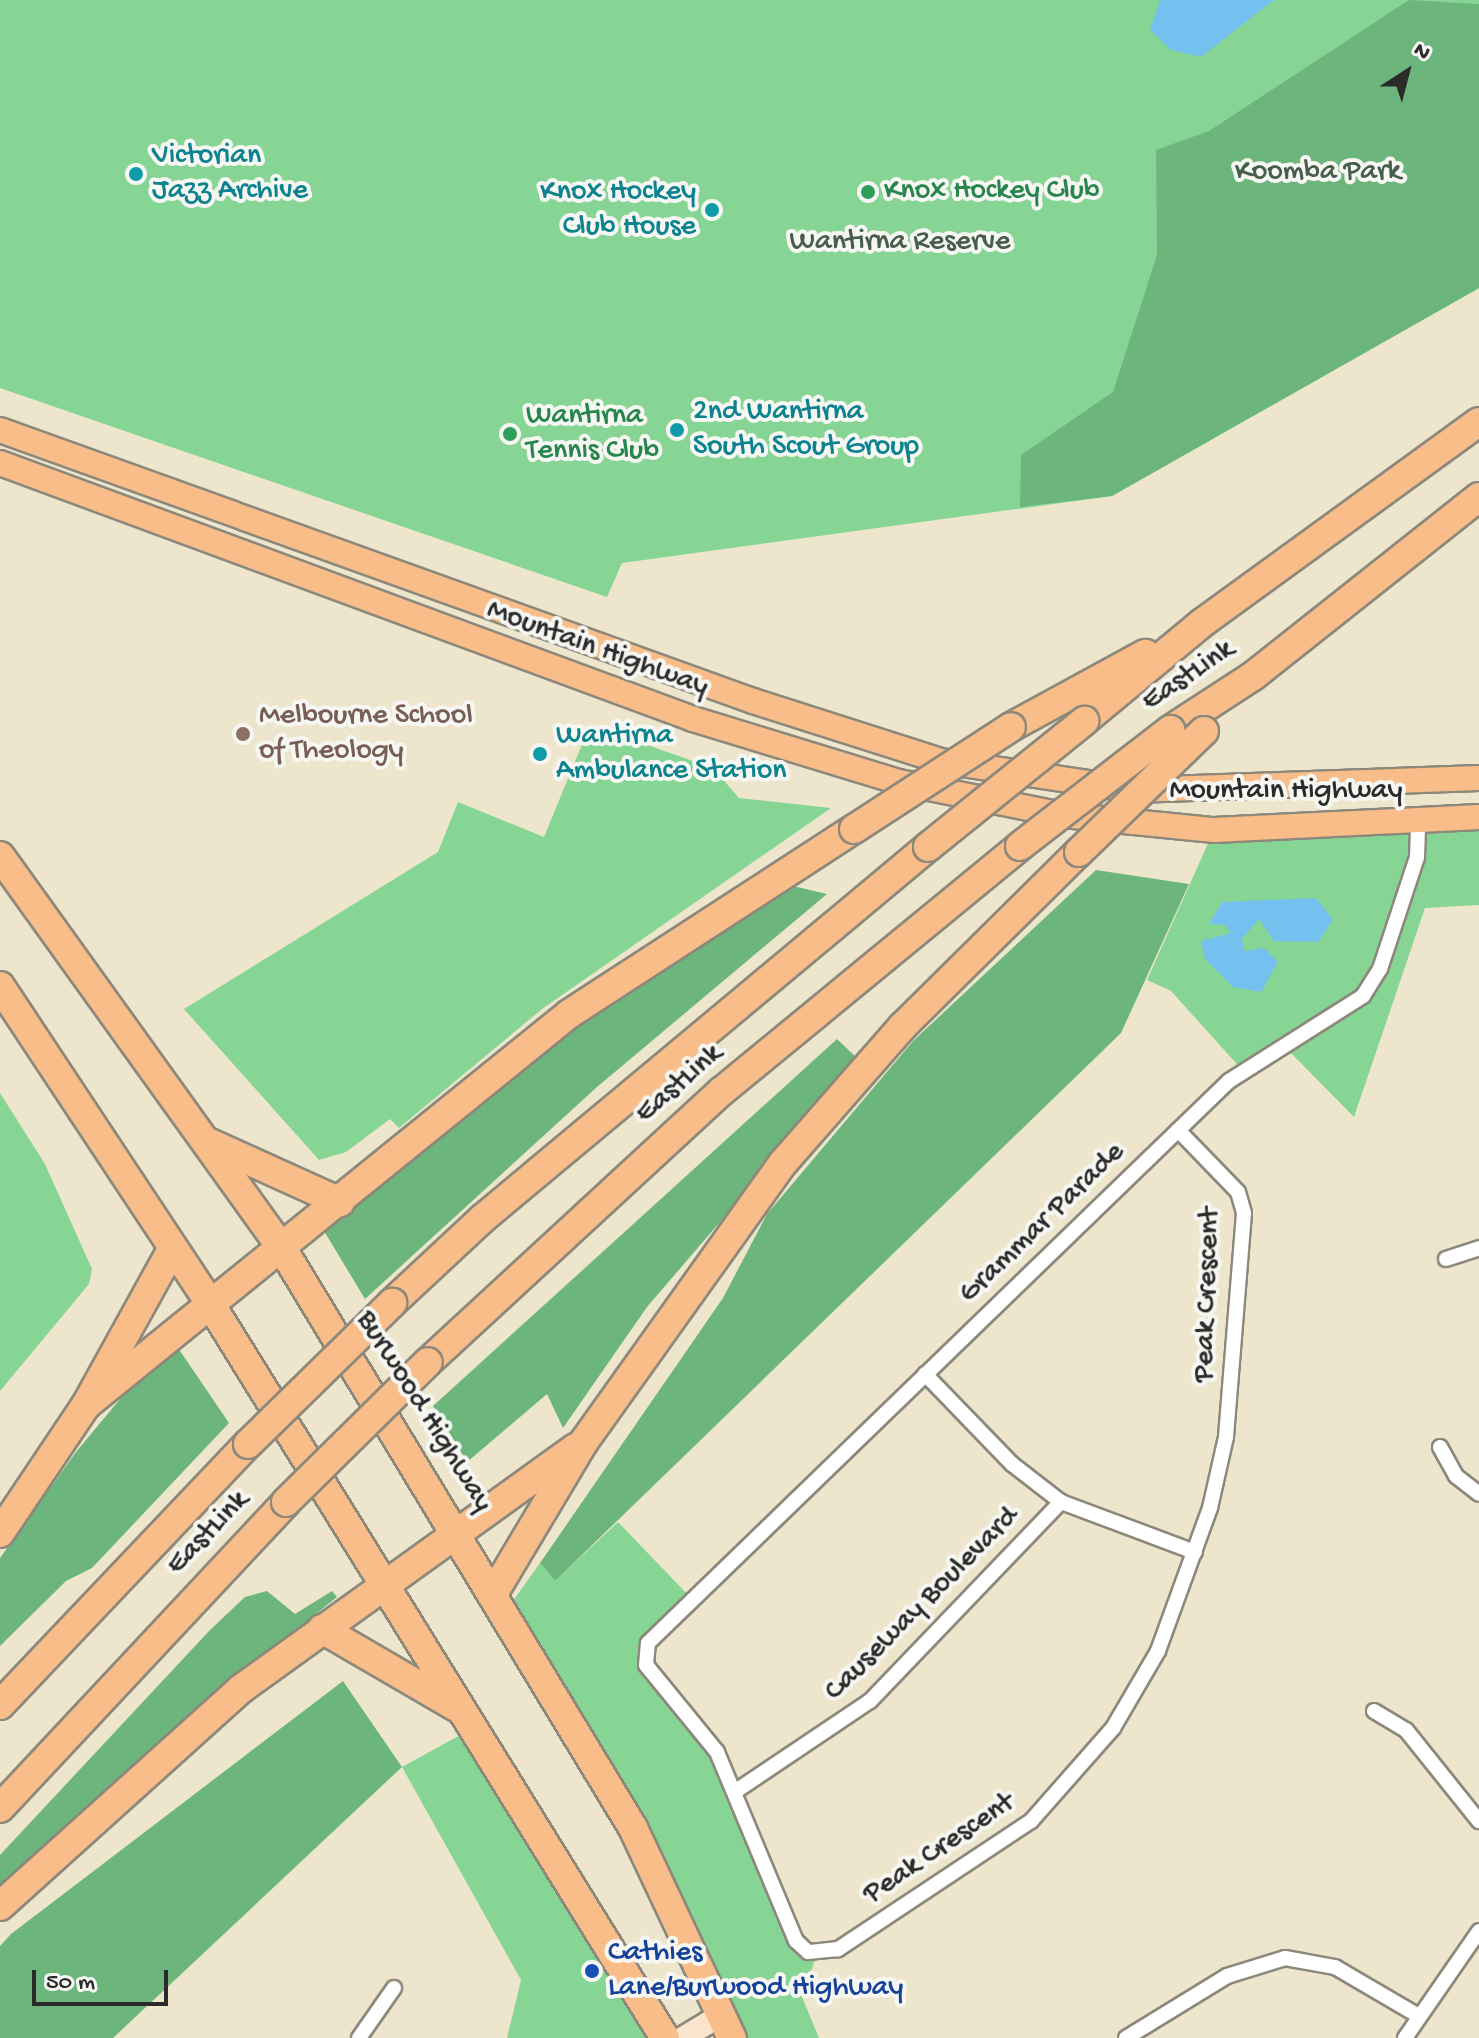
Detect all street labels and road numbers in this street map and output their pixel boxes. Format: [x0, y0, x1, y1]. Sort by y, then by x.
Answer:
street label: Mountain Highway [481, 593, 713, 707]
street label: EastLink [1136, 633, 1242, 721]
street label: Mountain Highway [1170, 774, 1402, 810]
street label: EastLink [629, 1037, 731, 1133]
street label: Grammar Parade [953, 1136, 1133, 1312]
street label: Peak Crescent [1188, 1207, 1230, 1383]
street label: Burwood Highway [347, 1305, 499, 1519]
street label: EastLink [160, 1484, 258, 1584]
street label: Causeway Boulevard [818, 1500, 1028, 1710]
street label: Peak Crescent [857, 1786, 1023, 1914]

